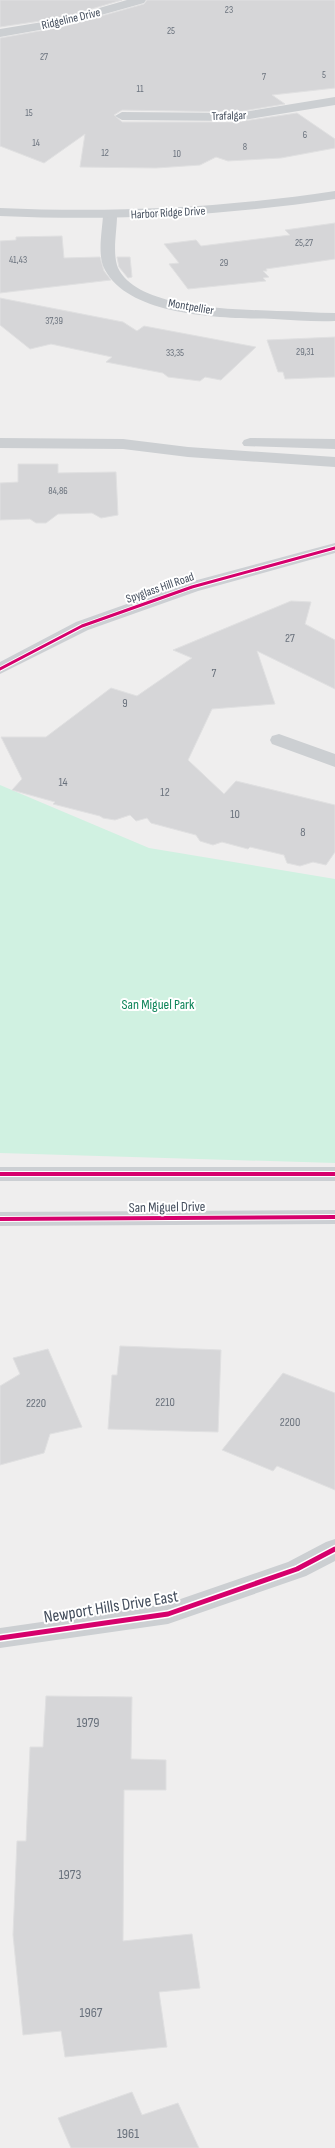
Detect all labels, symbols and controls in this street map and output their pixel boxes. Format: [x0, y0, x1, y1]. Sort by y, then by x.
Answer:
house number: 23 [225, 4, 233, 16]
street label: Ridgeline Drive [40, 5, 102, 33]
house number: 25 [167, 25, 175, 37]
house number: 27 [40, 51, 48, 63]
house number: 5 [322, 69, 326, 81]
house number: 7 [262, 71, 266, 83]
house number: 11 [137, 83, 144, 95]
house number: 15 [25, 107, 33, 119]
street label: Trafalgar [211, 108, 247, 124]
house number: 6 [303, 129, 307, 141]
house number: 14 [32, 137, 40, 149]
house number: 8 [243, 141, 247, 153]
house number: 12 [101, 147, 109, 159]
house number: 10 [173, 148, 181, 160]
street label: Harbor Ridge Drive [130, 204, 206, 222]
house number: 25,27 [295, 237, 313, 249]
house number: 41,43 [9, 254, 27, 266]
house number: 29 [220, 257, 228, 269]
street label: Montpellier [167, 296, 215, 318]
house number: 37,39 [45, 315, 63, 327]
house number: 29,31 [296, 346, 314, 358]
house number: 33,35 [166, 347, 184, 359]
house number: 84,86 [48, 485, 68, 497]
street label: Spyglass Hill Road [124, 569, 196, 607]
house number: 27 [285, 631, 295, 646]
house number: 7 [212, 666, 217, 681]
house number: 9 [122, 696, 128, 711]
house number: 14 [58, 775, 68, 790]
house number: 12 [160, 785, 170, 800]
house number: 10 [230, 807, 240, 822]
house number: 8 [300, 825, 306, 840]
park label: San Miguel Park [122, 996, 195, 1013]
street label: San Miguel Drive [128, 1198, 206, 1216]
house number: 2210 [155, 1395, 175, 1410]
house number: 2220 [26, 1396, 46, 1411]
house number: 2200 [280, 1415, 300, 1430]
street label: Newport Hills Drive East [42, 1586, 180, 1628]
house number: 1979 [77, 1714, 99, 1731]
house number: 1973 [59, 1866, 81, 1883]
house number: 1967 [80, 2004, 103, 2021]
house number: 1961 [117, 2125, 139, 2142]

